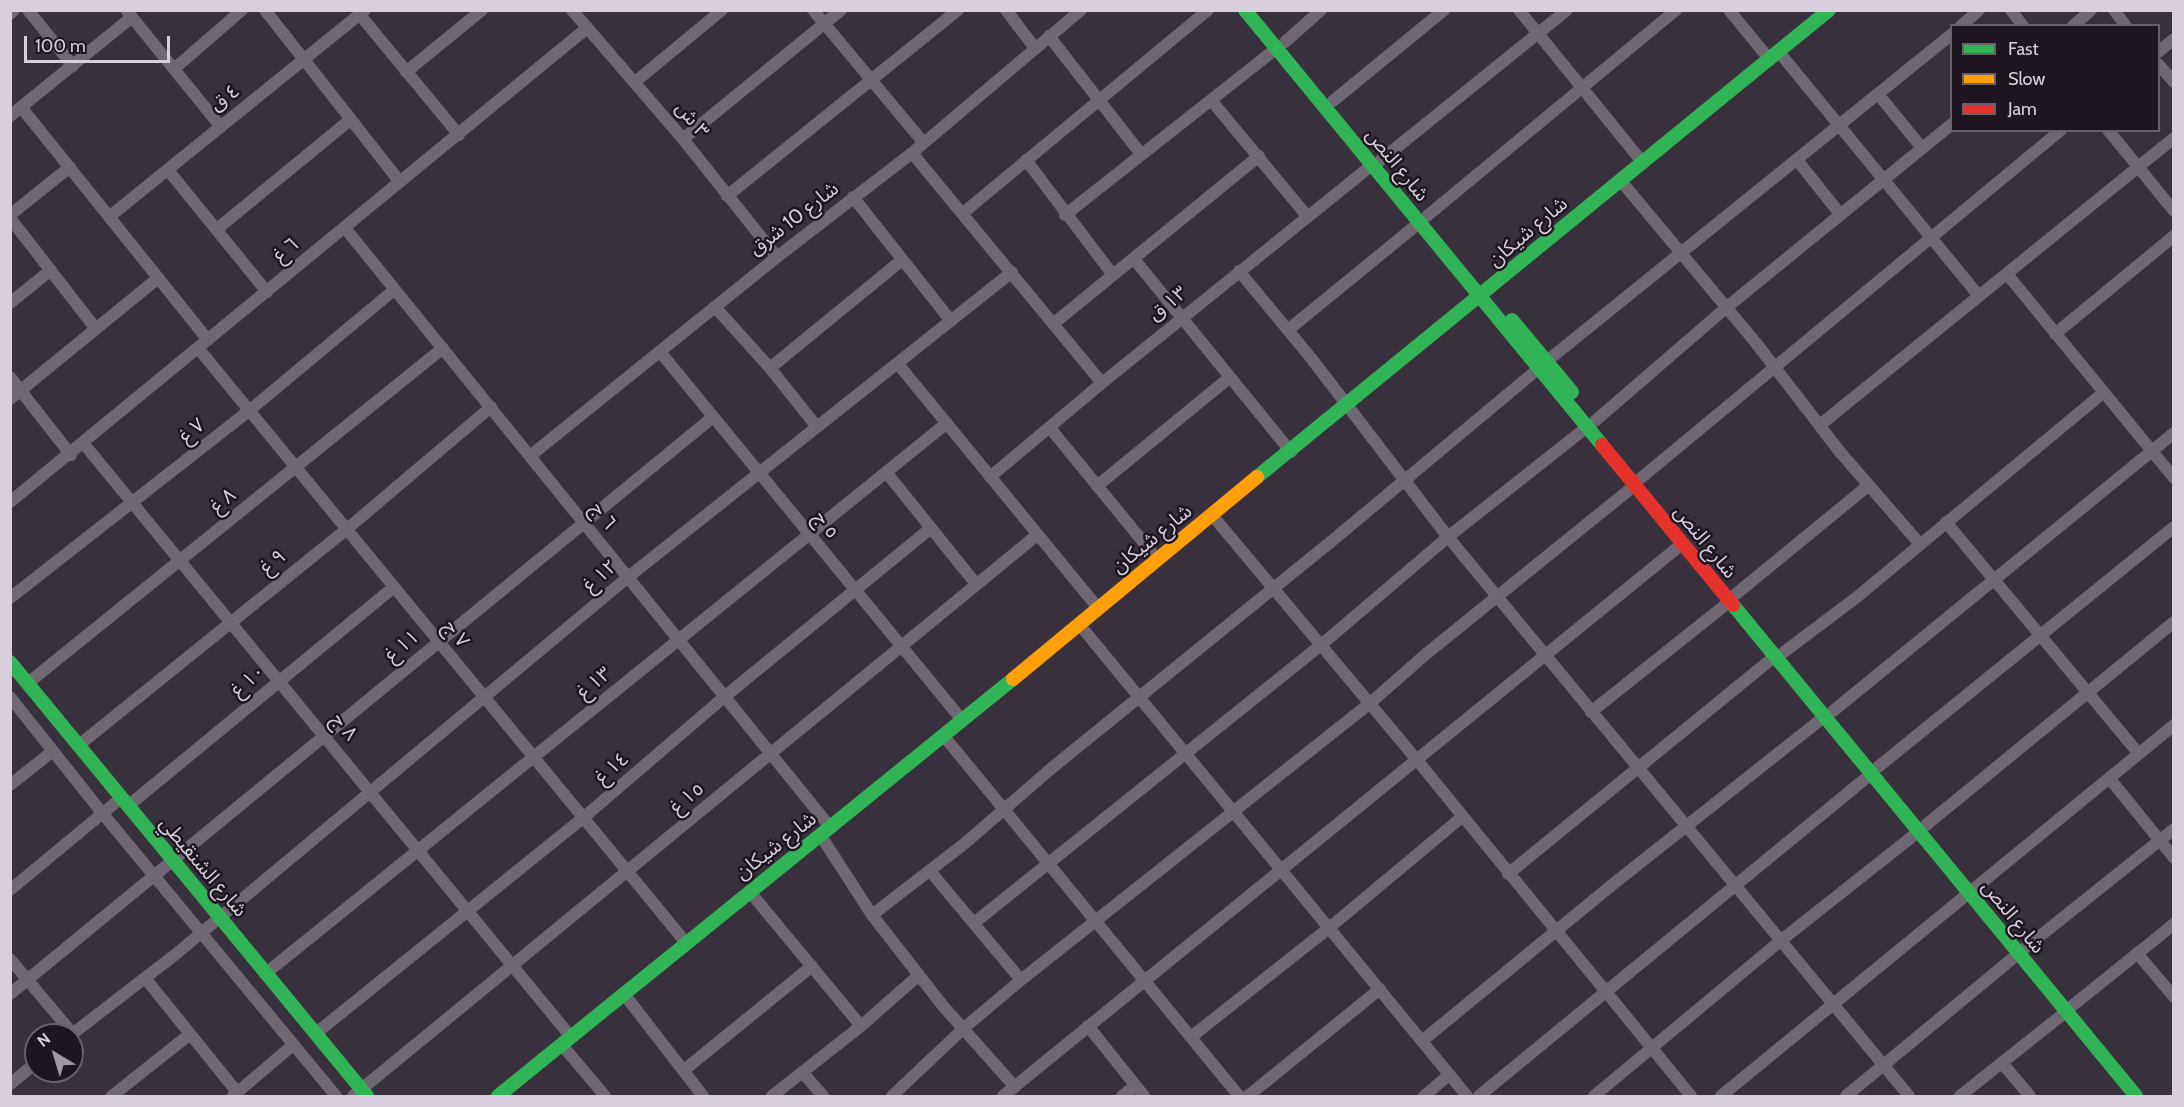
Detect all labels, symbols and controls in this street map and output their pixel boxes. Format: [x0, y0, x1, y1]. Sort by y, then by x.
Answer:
scale bar [27, 24, 172, 62]
legend [1950, 24, 2160, 132]
text: 100 m [35, 35, 86, 57]
text: Fast [2008, 38, 2039, 60]
text: Slow [2008, 68, 2045, 90]
street label: ٤ ق [205, 79, 245, 117]
street label: ٣ ش [670, 97, 714, 143]
text: Jam [2008, 98, 2037, 120]
street label: شارع النص [1360, 124, 1434, 206]
street label: شارع 10 شرق [744, 177, 844, 261]
street label: شارع شيكان [1483, 192, 1573, 272]
street label: ٦ غ [268, 232, 304, 268]
street label: ١٣ ق [1144, 281, 1192, 327]
street label: ٧ غ [174, 413, 210, 449]
street label: ٨ غ [205, 483, 241, 519]
street label: ٦ ج [585, 497, 621, 535]
street label: شارع شيكان [1107, 499, 1197, 579]
street label: شارع النص [1668, 501, 1742, 583]
street label: ٥ ج [808, 506, 844, 544]
street label: ٩ غ [255, 545, 291, 579]
street label: ١٢ غ [578, 555, 622, 597]
street label: ٧ ج [438, 615, 474, 653]
street label: ١١ غ [380, 625, 424, 667]
street label: ١٠ غ [226, 660, 270, 702]
street label: ١٣ غ [572, 662, 616, 704]
street label: ٨ ج [326, 708, 362, 746]
street label: ١٤ غ [590, 747, 634, 789]
street label: ١٥ غ [665, 777, 709, 819]
street label: شارع شيكان [731, 807, 821, 885]
street label: شارع الشنقيطي [154, 812, 252, 922]
street label: شارع النص [1976, 876, 2050, 958]
north arrow [24, 1023, 84, 1083]
text: N [34, 1029, 54, 1051]

